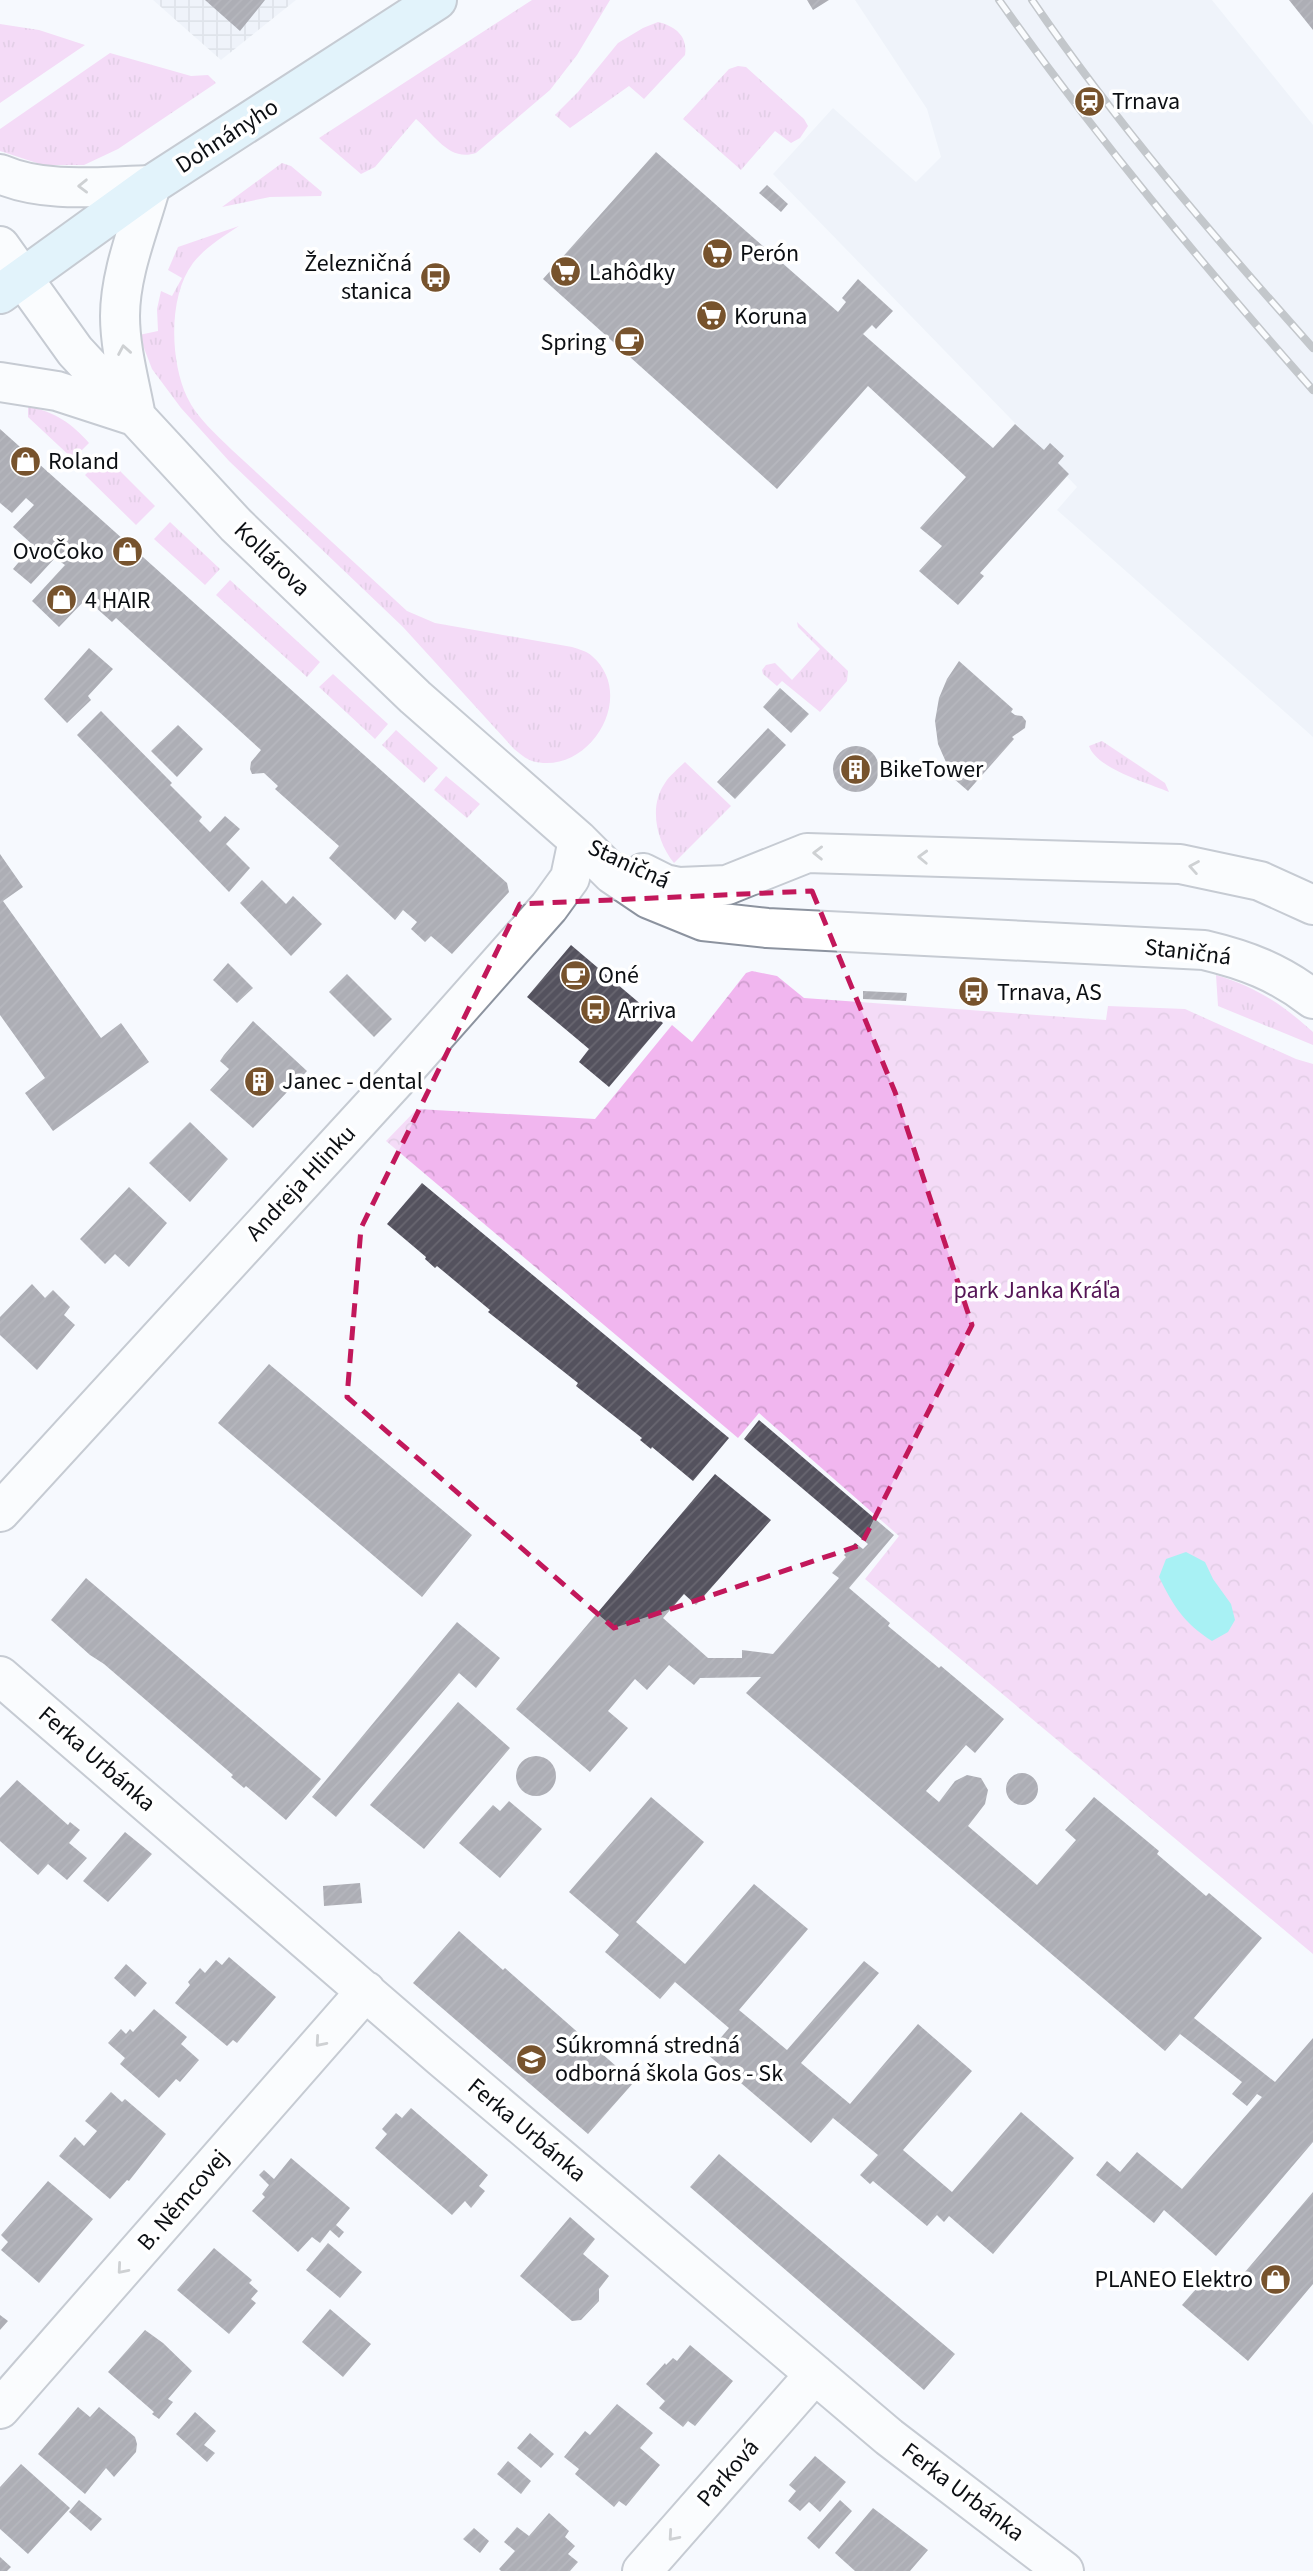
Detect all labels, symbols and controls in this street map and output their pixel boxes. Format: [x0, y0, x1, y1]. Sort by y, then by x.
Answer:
station icon: Trnava [1072, 84, 1106, 118]
place label: Trnava [1112, 84, 1180, 119]
street label: Dohnányho [169, 90, 285, 182]
one-way arrow [77, 178, 88, 194]
supermarket icon: Perón [700, 236, 734, 270]
place label: Perón [740, 236, 799, 271]
place label: Železničná stanica [304, 246, 412, 309]
supermarket icon: Lahôdky [549, 255, 583, 289]
place label: Lahôdky [589, 255, 675, 290]
bus stop icon: Železničná stanica [418, 260, 452, 294]
supermarket icon: Koruna [694, 299, 728, 333]
place label: Koruna [734, 299, 807, 334]
place label: Spring [540, 325, 606, 360]
cafe icon: Spring [612, 325, 646, 359]
one-way arrow [117, 344, 132, 356]
shop icon: Roland [8, 444, 42, 478]
place label: Roland [48, 444, 119, 479]
street label: Kollárova [226, 513, 318, 605]
place label: OvoČoko [13, 534, 104, 569]
shop icon: OvoČoko [110, 534, 144, 568]
shop icon: 4 HAIR [45, 583, 79, 617]
place label: 4 HAIR [85, 583, 151, 618]
building icon: BikeTower [839, 752, 873, 786]
place label: BikeTower [879, 752, 984, 787]
street label: Staničná [582, 830, 676, 898]
one-way arrow [813, 845, 823, 861]
one-way arrow [918, 849, 928, 865]
one-way arrow [1188, 860, 1200, 875]
street label: Staničná [1143, 929, 1233, 975]
cafe icon: Oné [558, 958, 592, 992]
place label: Oné [598, 958, 639, 993]
bus stop icon: Trnava, AS [957, 975, 991, 1009]
place label: Trnava, AS [997, 975, 1102, 1010]
bus stop icon: Arriva [578, 993, 612, 1027]
place label: Arriva [618, 993, 676, 1028]
building icon: Janec - dental [242, 1064, 276, 1098]
place label: Janec - dental [282, 1064, 423, 1099]
street label: Andreja Hlinku [238, 1117, 364, 1249]
park label: park Janka Kráľa [953, 1273, 1121, 1308]
street label: Ferka Urbánka [30, 1698, 164, 1820]
place label: Súkromná stredná odborná škola Gos - Sk [555, 2028, 783, 2091]
one-way arrow [316, 2034, 329, 2047]
school or university icon: Súkromná stredná odborná škola Gos - Sk [515, 2042, 549, 2076]
street label: Ferka Urbánka [460, 2070, 594, 2190]
street label: B. Němcovej [129, 2142, 237, 2258]
one-way arrow [118, 2260, 130, 2273]
place label: PLANEO Elektro [1094, 2262, 1253, 2297]
shop icon: PLANEO Elektro [1259, 2262, 1293, 2296]
street label: Parková [688, 2431, 768, 2515]
street label: Ferka Urbánka [894, 2434, 1032, 2550]
one-way arrow [669, 2528, 681, 2541]

